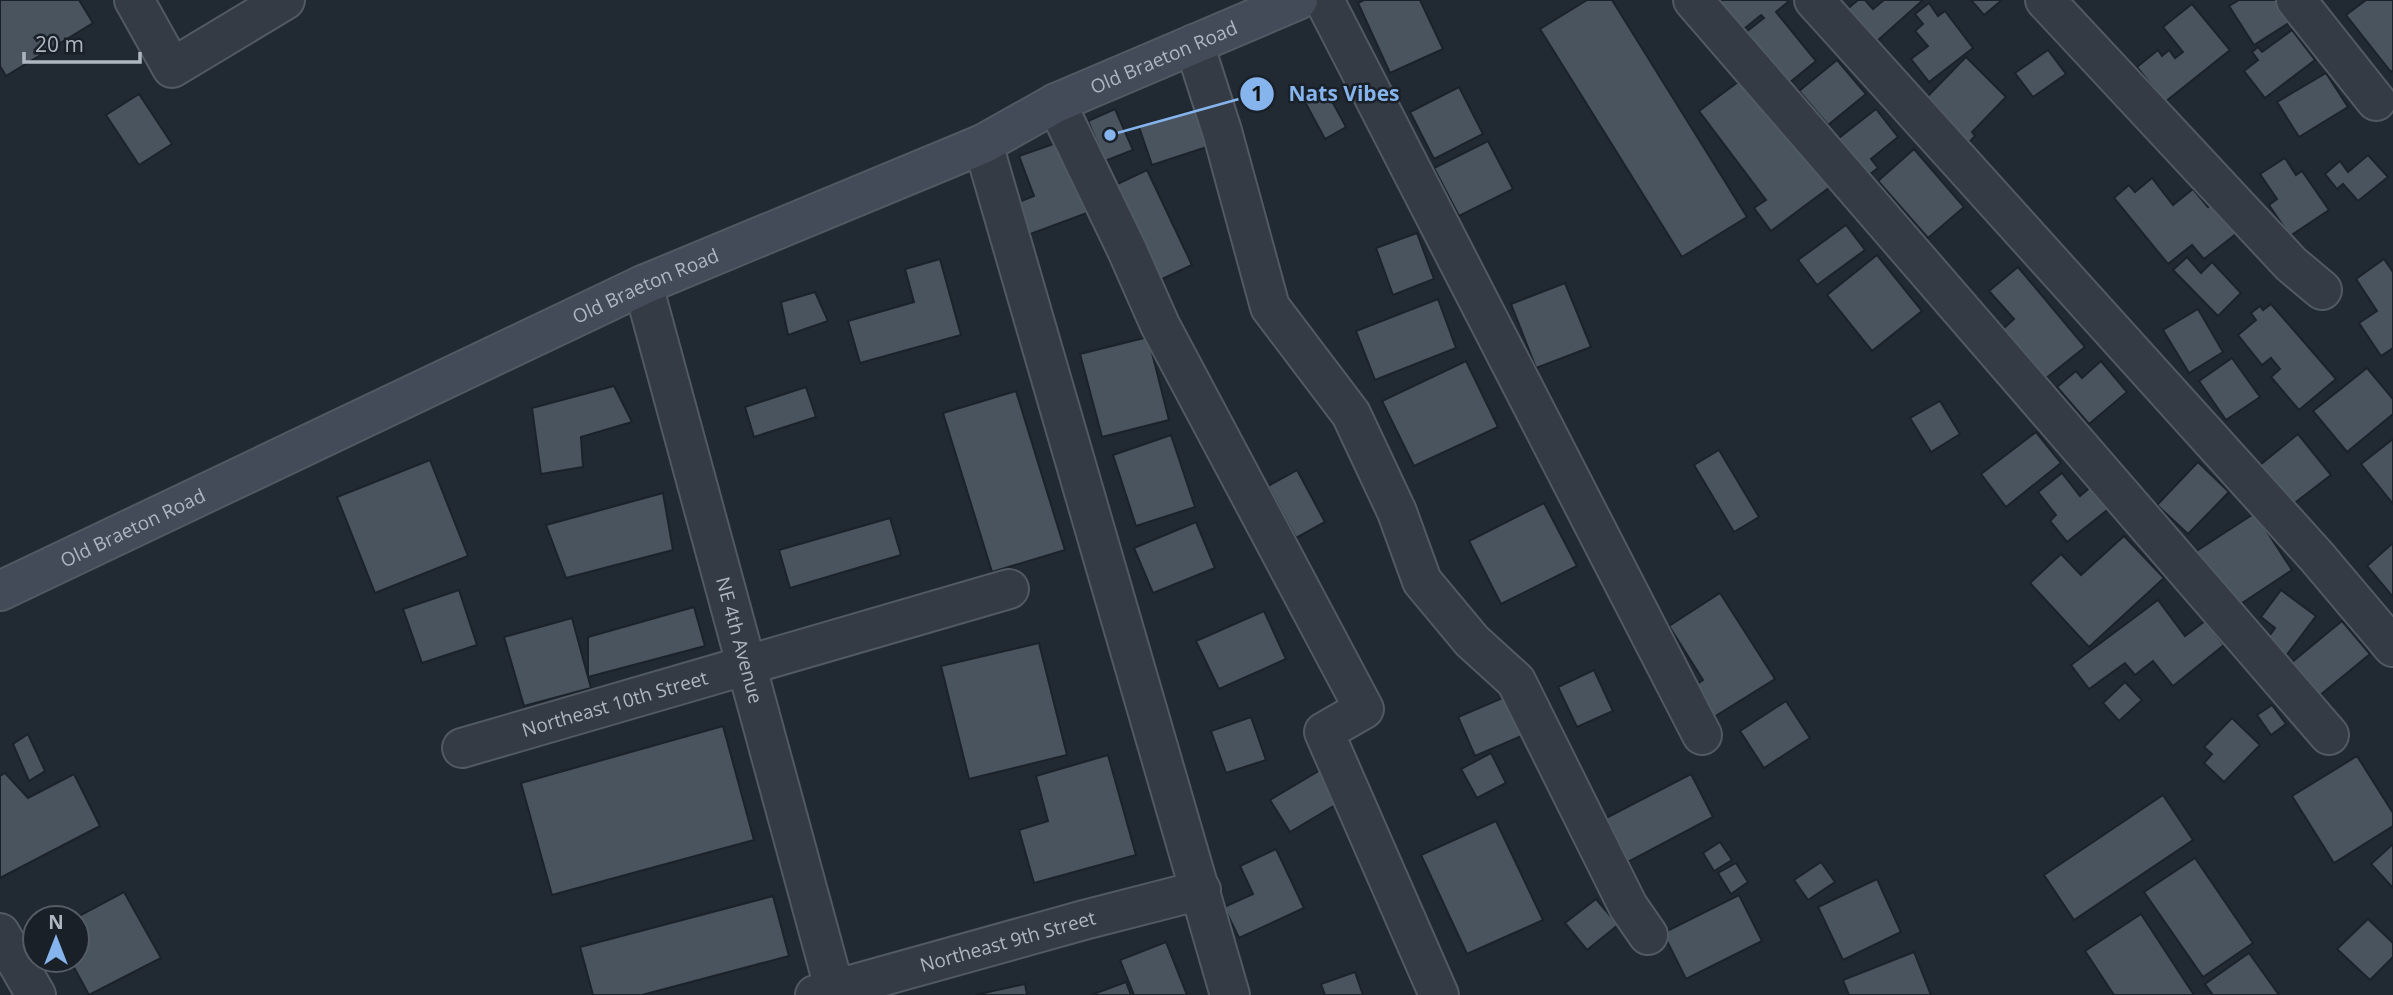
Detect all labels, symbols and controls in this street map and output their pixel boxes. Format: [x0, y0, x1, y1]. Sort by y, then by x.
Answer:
street label: Old Braeton Road [1086, 14, 1241, 100]
scale bar [24, 21, 140, 65]
text: 20 m [35, 30, 84, 58]
callout: Nats Vibes [1239, 73, 1413, 115]
text: 1 [1251, 79, 1263, 107]
text: Nats Vibes [1289, 79, 1399, 107]
street label: Old Braeton Road [568, 242, 723, 330]
street label: Old Braeton Road [56, 482, 209, 573]
street label: NE 4th Avenue [710, 574, 769, 706]
street label: Northeast 10th Street [519, 664, 711, 743]
north arrow [21, 904, 91, 974]
street label: Northeast 9th Street [917, 905, 1098, 978]
text: N [48, 909, 64, 935]

